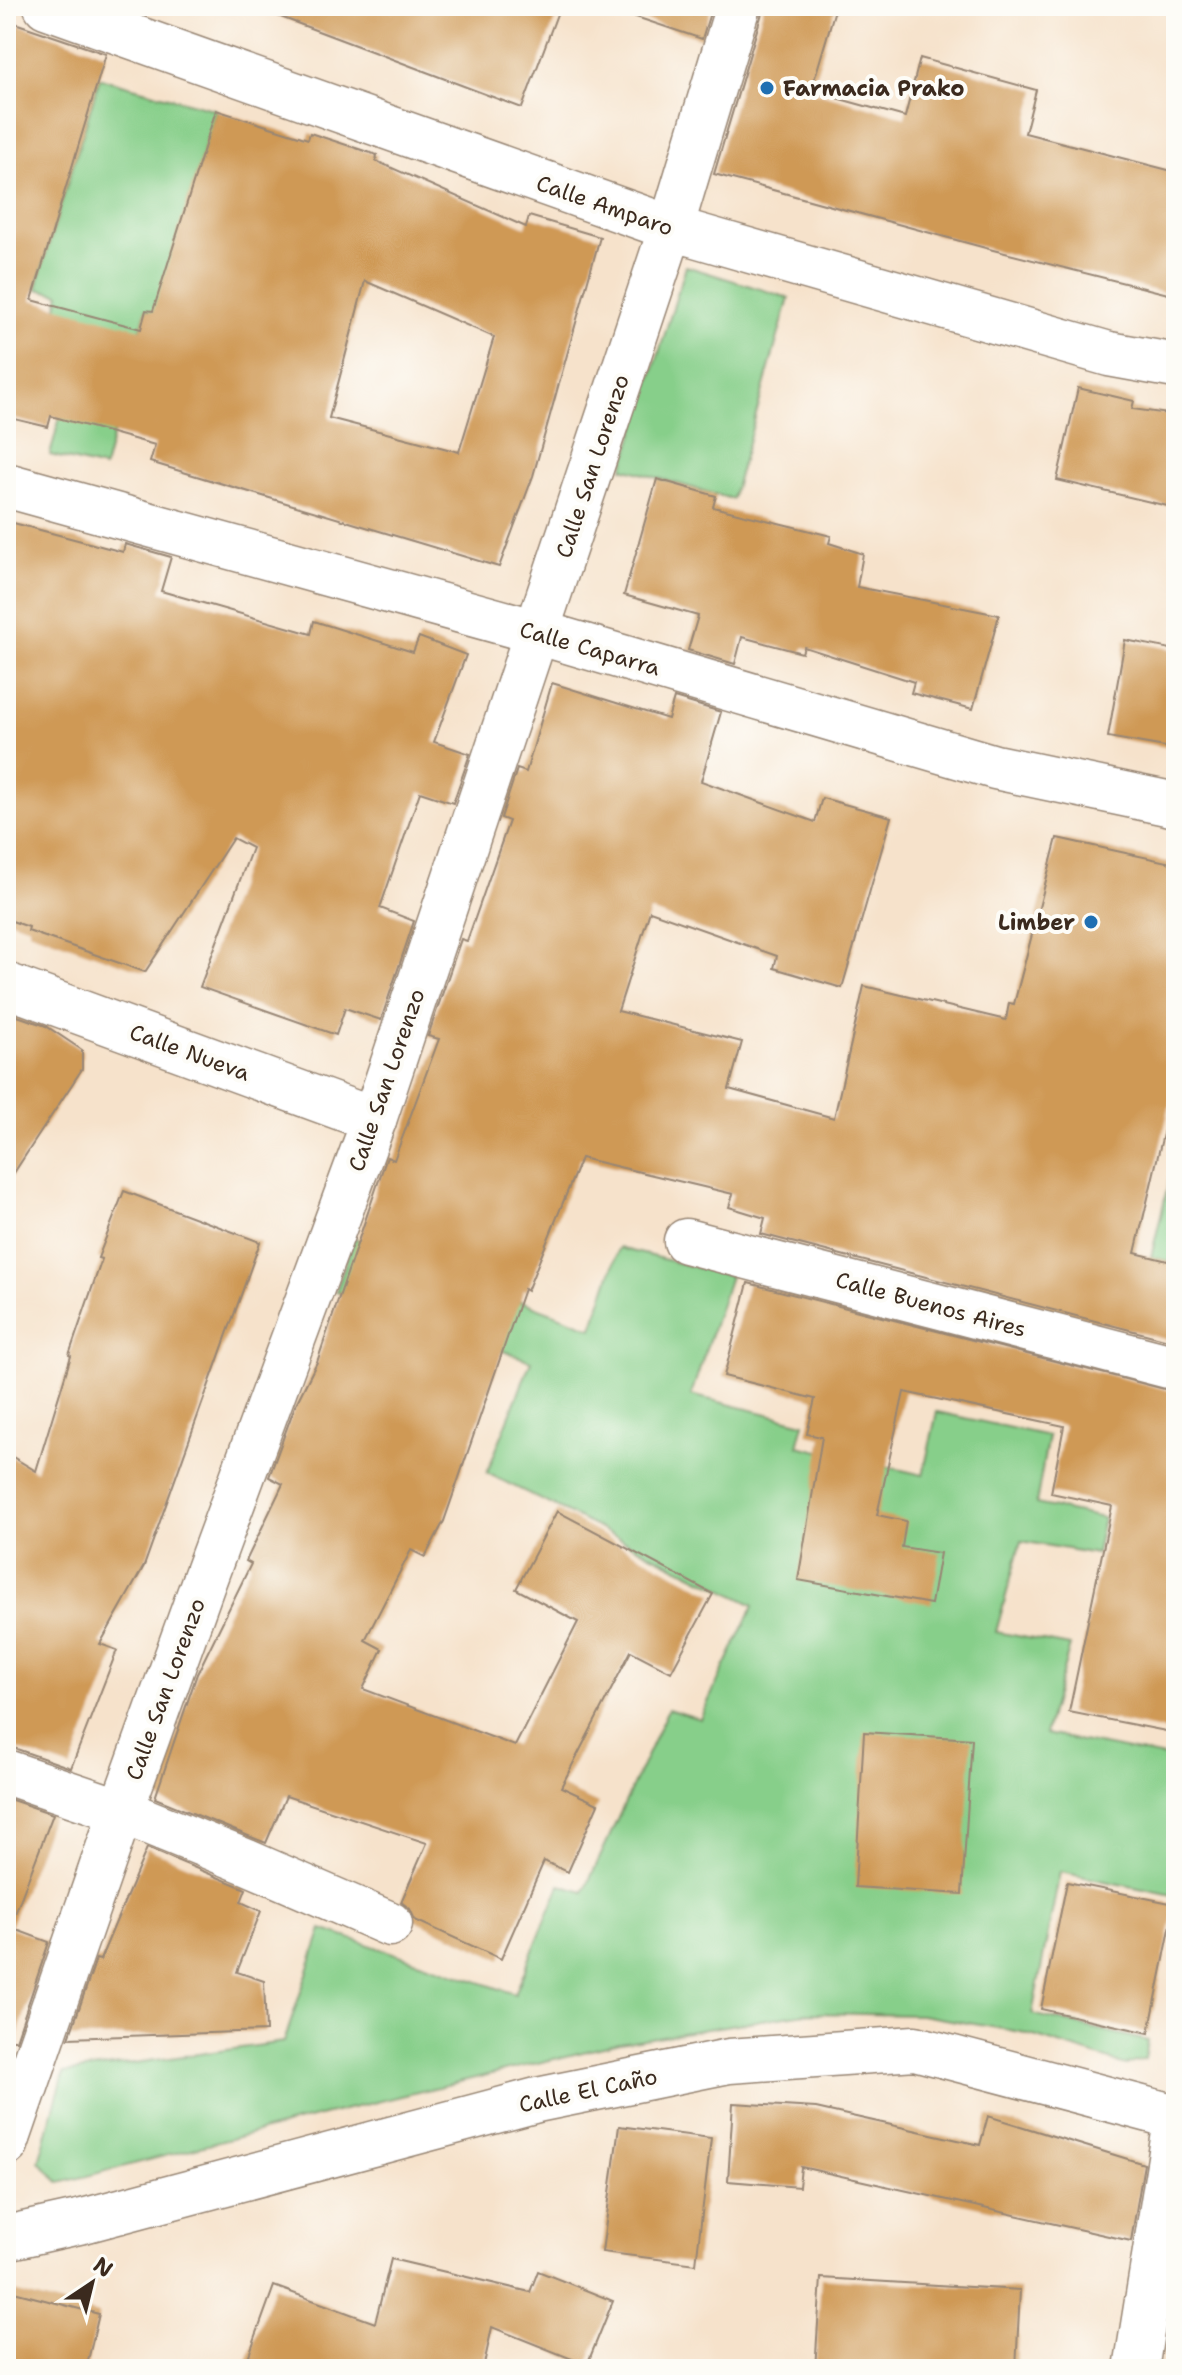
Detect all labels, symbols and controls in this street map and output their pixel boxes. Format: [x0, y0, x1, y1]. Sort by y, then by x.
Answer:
place label: Farmacia Prako [783, 74, 965, 103]
marker: Farmacia Prako [758, 79, 776, 97]
street label: Calle Amparo [533, 169, 677, 242]
street label: Calle San Lorenzo [549, 371, 636, 562]
street label: Calle Caparra [516, 615, 664, 682]
place label: Limber [998, 908, 1075, 937]
marker: Limber [1082, 913, 1100, 931]
street label: Calle San Lorenzo [342, 985, 431, 1175]
street label: Calle Nueva [126, 1017, 254, 1088]
street label: Calle Buenos Aires [832, 1265, 1029, 1344]
street label: Calle San Lorenzo [119, 1594, 212, 1784]
street label: Calle El Caño [516, 2062, 660, 2119]
north arrow [52, 2243, 132, 2323]
text: N [88, 2250, 119, 2284]

